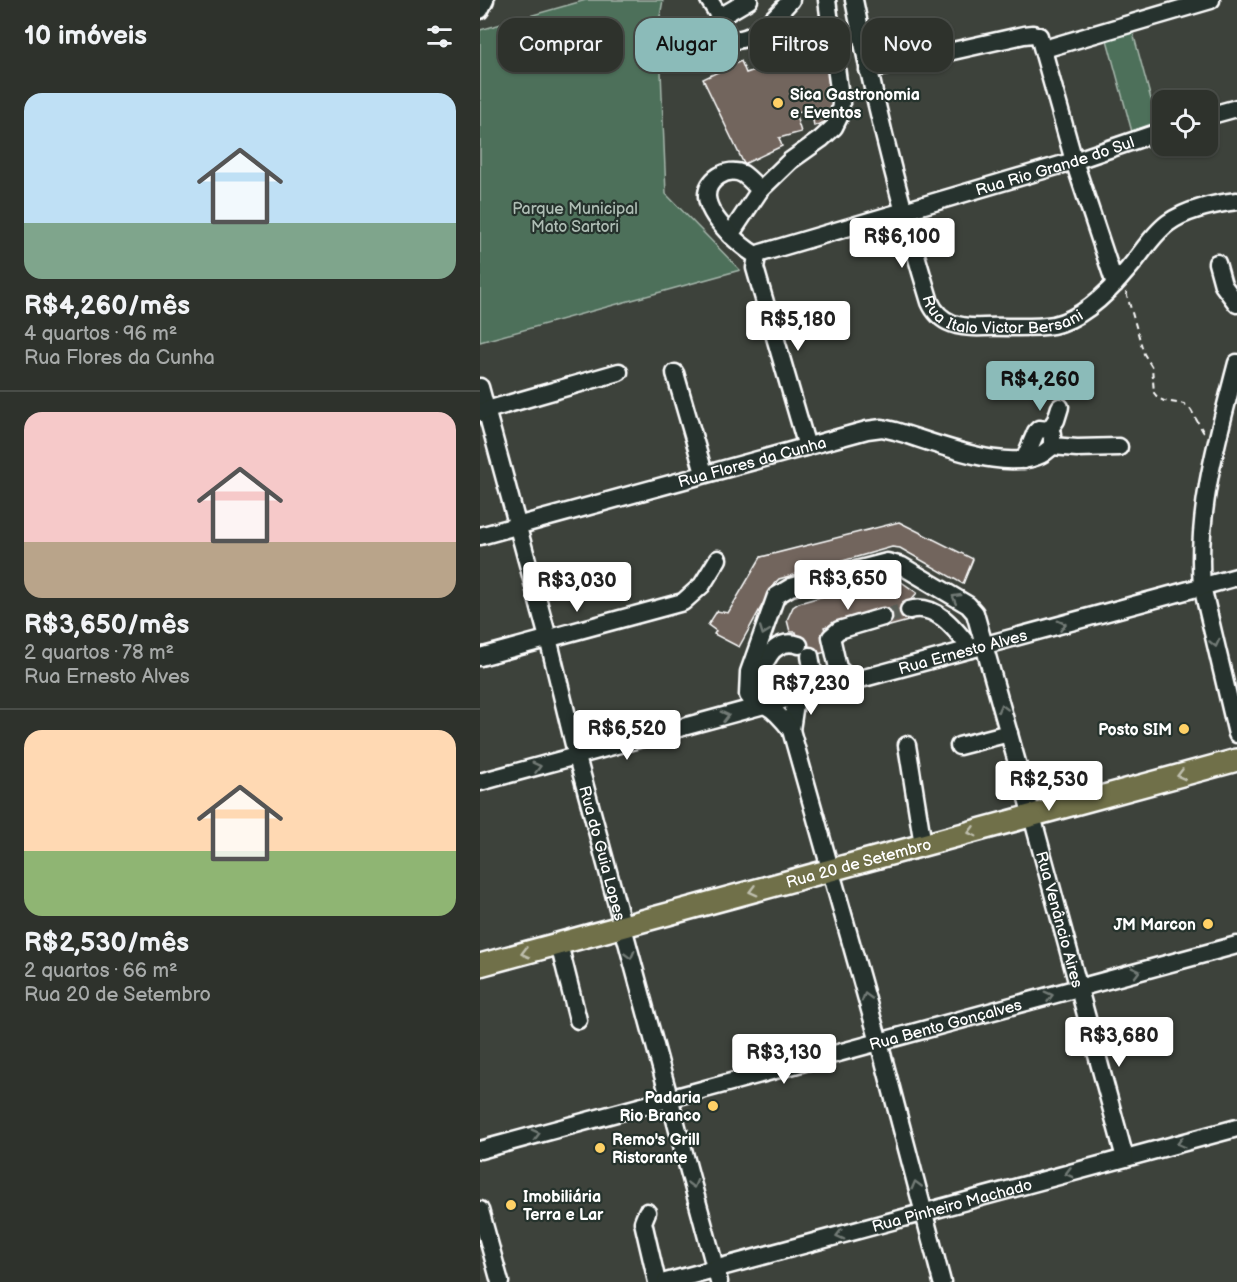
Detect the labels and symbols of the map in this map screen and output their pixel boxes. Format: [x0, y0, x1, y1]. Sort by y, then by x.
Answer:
place label: Sica Gastronomia e Eventos [790, 86, 920, 123]
marker: Sica Gastronomia e Eventos [771, 96, 785, 110]
street label: Rua Rio Grande do Sul [973, 133, 1137, 200]
park label: Parque Municipal Mato Sartori [512, 200, 638, 237]
pin: R$6,100 [847, 218, 957, 269]
street label: Rua Italo Victor Bersani [918, 293, 1087, 338]
pin: R$5,180 [743, 301, 853, 352]
pin: R$4,260 [985, 361, 1095, 412]
street label: Rua Flores da Cunha [676, 434, 829, 492]
pin: R$3,650 [793, 560, 903, 611]
pin: R$3,030 [522, 562, 632, 613]
one-way arrow [952, 594, 962, 606]
one-way arrow [1056, 620, 1067, 632]
one-way arrow [758, 625, 771, 636]
street label: Rua Ernesto Alves [897, 626, 1030, 679]
one-way arrow [1208, 638, 1221, 648]
pin: R$7,230 [756, 665, 866, 716]
one-way arrow [997, 704, 1009, 714]
pin: R$6,520 [572, 710, 682, 761]
one-way arrow [720, 711, 730, 724]
place label: Posto SIM [1098, 721, 1172, 740]
marker: Posto SIM [1177, 722, 1191, 736]
pin: R$2,530 [994, 761, 1104, 812]
one-way arrow [531, 762, 541, 775]
one-way arrow [1176, 768, 1186, 780]
street label: Rua do Guia Lopes [574, 784, 629, 923]
one-way arrow [967, 825, 978, 837]
street label: Rua 20 de Setembro [784, 835, 933, 893]
street label: Rua Venâncio Aires [1031, 849, 1086, 990]
one-way arrow [748, 884, 759, 896]
place label: JM Marcon [1113, 916, 1196, 935]
marker: JM Marcon [1201, 917, 1215, 931]
one-way arrow [520, 946, 530, 958]
one-way arrow [623, 949, 635, 960]
one-way arrow [1130, 967, 1141, 979]
one-way arrow [1044, 990, 1054, 1003]
one-way arrow [861, 992, 873, 1002]
street label: Rua Bento Gonçalves [867, 996, 1024, 1055]
pin: R$3,680 [1064, 1017, 1174, 1068]
pin: R$3,130 [729, 1034, 839, 1085]
place label: Padaria Rio Branco [619, 1089, 701, 1126]
marker: Padaria Rio Branco [706, 1099, 720, 1113]
one-way arrow [531, 1129, 541, 1142]
place label: Remo's Grill Ristorante [612, 1131, 700, 1168]
one-way arrow [1176, 1136, 1187, 1148]
marker: Remo's Grill Ristorante [593, 1141, 607, 1155]
one-way arrow [1064, 1166, 1075, 1178]
street label: Rua Pinheiro Machado [870, 1176, 1034, 1237]
one-way arrow [685, 1179, 698, 1189]
one-way arrow [910, 1180, 923, 1190]
place label: Imobiliária Terra e Lar [523, 1188, 604, 1225]
marker: Imobiliária Terra e Lar [504, 1198, 518, 1212]
one-way arrow [835, 1228, 846, 1240]

